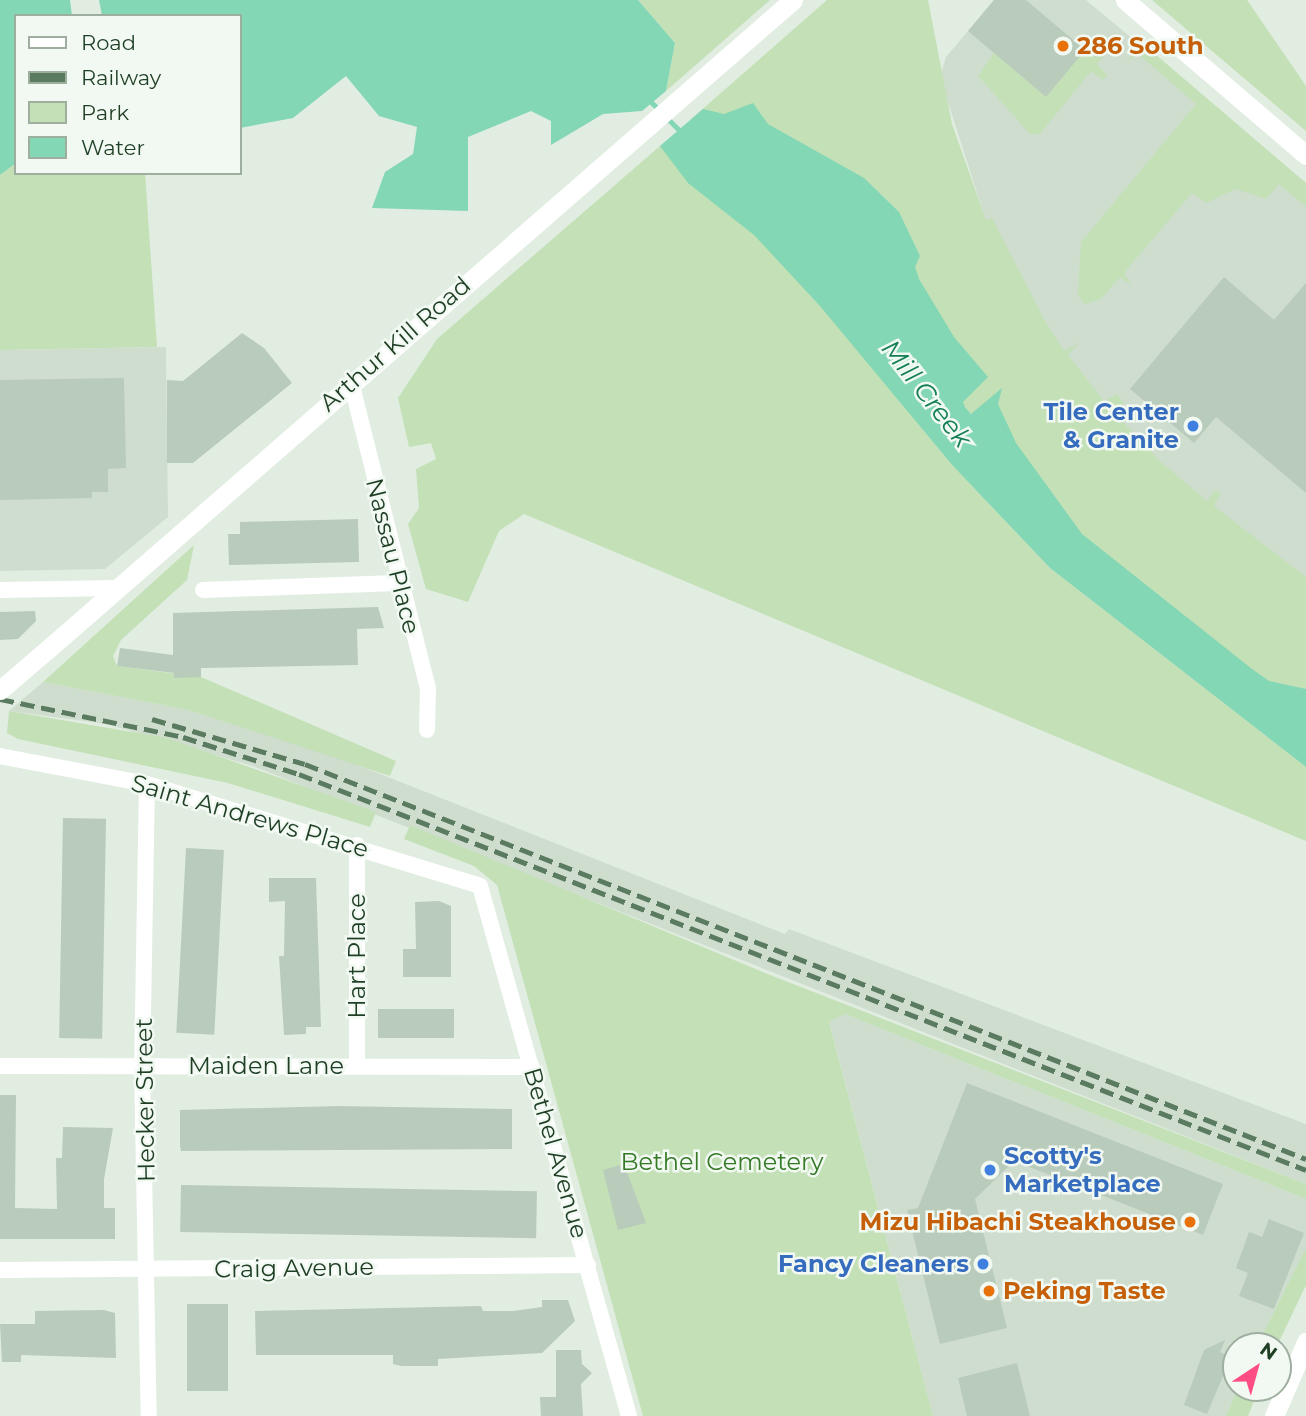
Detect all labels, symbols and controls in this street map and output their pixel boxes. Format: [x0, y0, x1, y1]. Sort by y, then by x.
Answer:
legend [14, 14, 242, 175]
text: Road [81, 30, 136, 55]
place label: 286 South [1077, 32, 1204, 60]
marker: 286 South [1055, 38, 1071, 54]
text: Railway [81, 65, 161, 90]
text: Park [81, 100, 129, 125]
text: Water [81, 135, 145, 160]
street label: Arthur Kill Road [314, 271, 476, 417]
water label: Mill Creek [874, 334, 978, 454]
place label: Tile Center & Granite [1044, 398, 1179, 454]
marker: Tile Center & Granite [1185, 418, 1201, 434]
street label: Nassau Place [360, 475, 426, 637]
street label: Saint Andrews Place [128, 768, 372, 864]
street label: Hart Place [343, 893, 371, 1019]
street label: Hecker Street [129, 1018, 161, 1182]
street label: Maiden Lane [188, 1052, 344, 1080]
street label: Bethel Avenue [518, 1064, 594, 1242]
place label: Scotty's Marketplace [1004, 1142, 1161, 1198]
park label: Bethel Cemetery [621, 1148, 823, 1176]
marker: Scotty's Marketplace [982, 1162, 998, 1178]
place label: Mizu Hibachi Steakhouse [860, 1208, 1176, 1236]
marker: Mizu Hibachi Steakhouse [1182, 1214, 1198, 1230]
place label: Fancy Cleaners [778, 1250, 969, 1278]
street label: Craig Avenue [214, 1252, 374, 1284]
marker: Fancy Cleaners [975, 1256, 991, 1272]
place label: Peking Taste [1003, 1277, 1166, 1305]
marker: Peking Taste [981, 1283, 997, 1299]
north arrow [1222, 1332, 1292, 1402]
text: N [1255, 1337, 1281, 1365]

